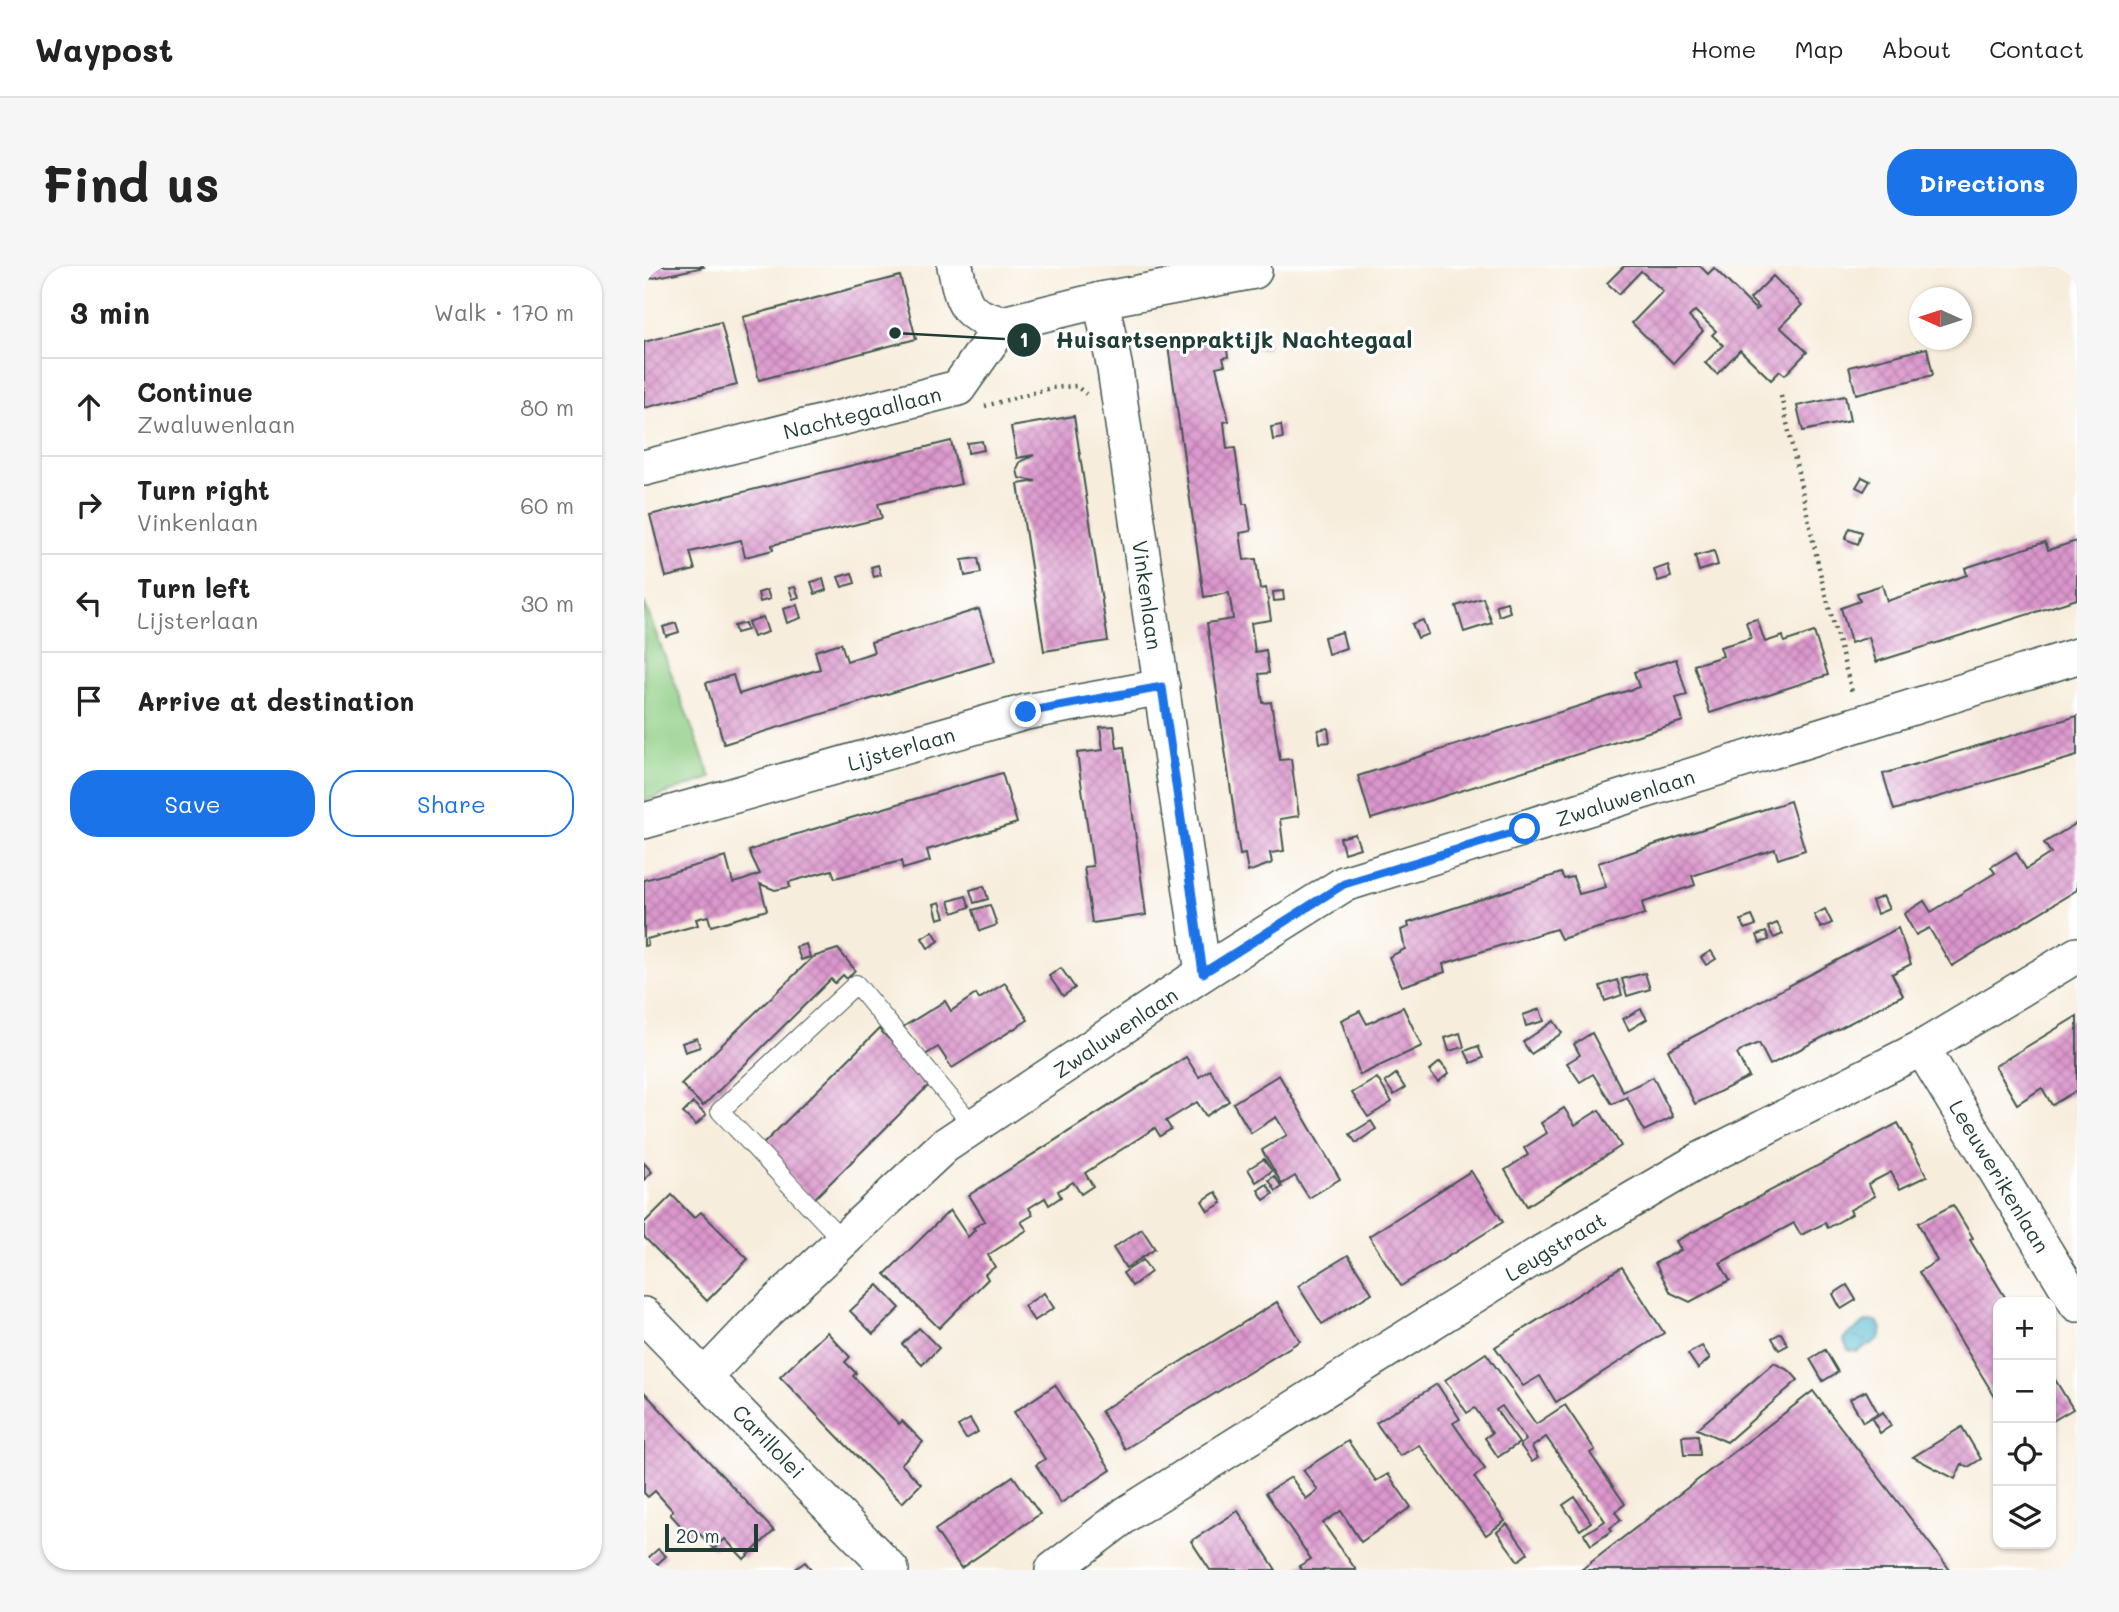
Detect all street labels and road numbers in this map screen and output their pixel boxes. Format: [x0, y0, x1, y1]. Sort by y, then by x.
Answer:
street label: Nachtegaallaan [780, 379, 944, 445]
street label: Vinkenlaan [1127, 538, 1169, 652]
street label: Lijsterlaan [844, 720, 958, 776]
street label: Zwaluwenlaan [1552, 762, 1698, 832]
street label: Zwaluwenlaan [1048, 980, 1182, 1084]
street label: Leeuwerikenlaan [1944, 1095, 2056, 1257]
street label: Leugstraat [1500, 1205, 1610, 1287]
street label: Carillolei [727, 1398, 811, 1484]

